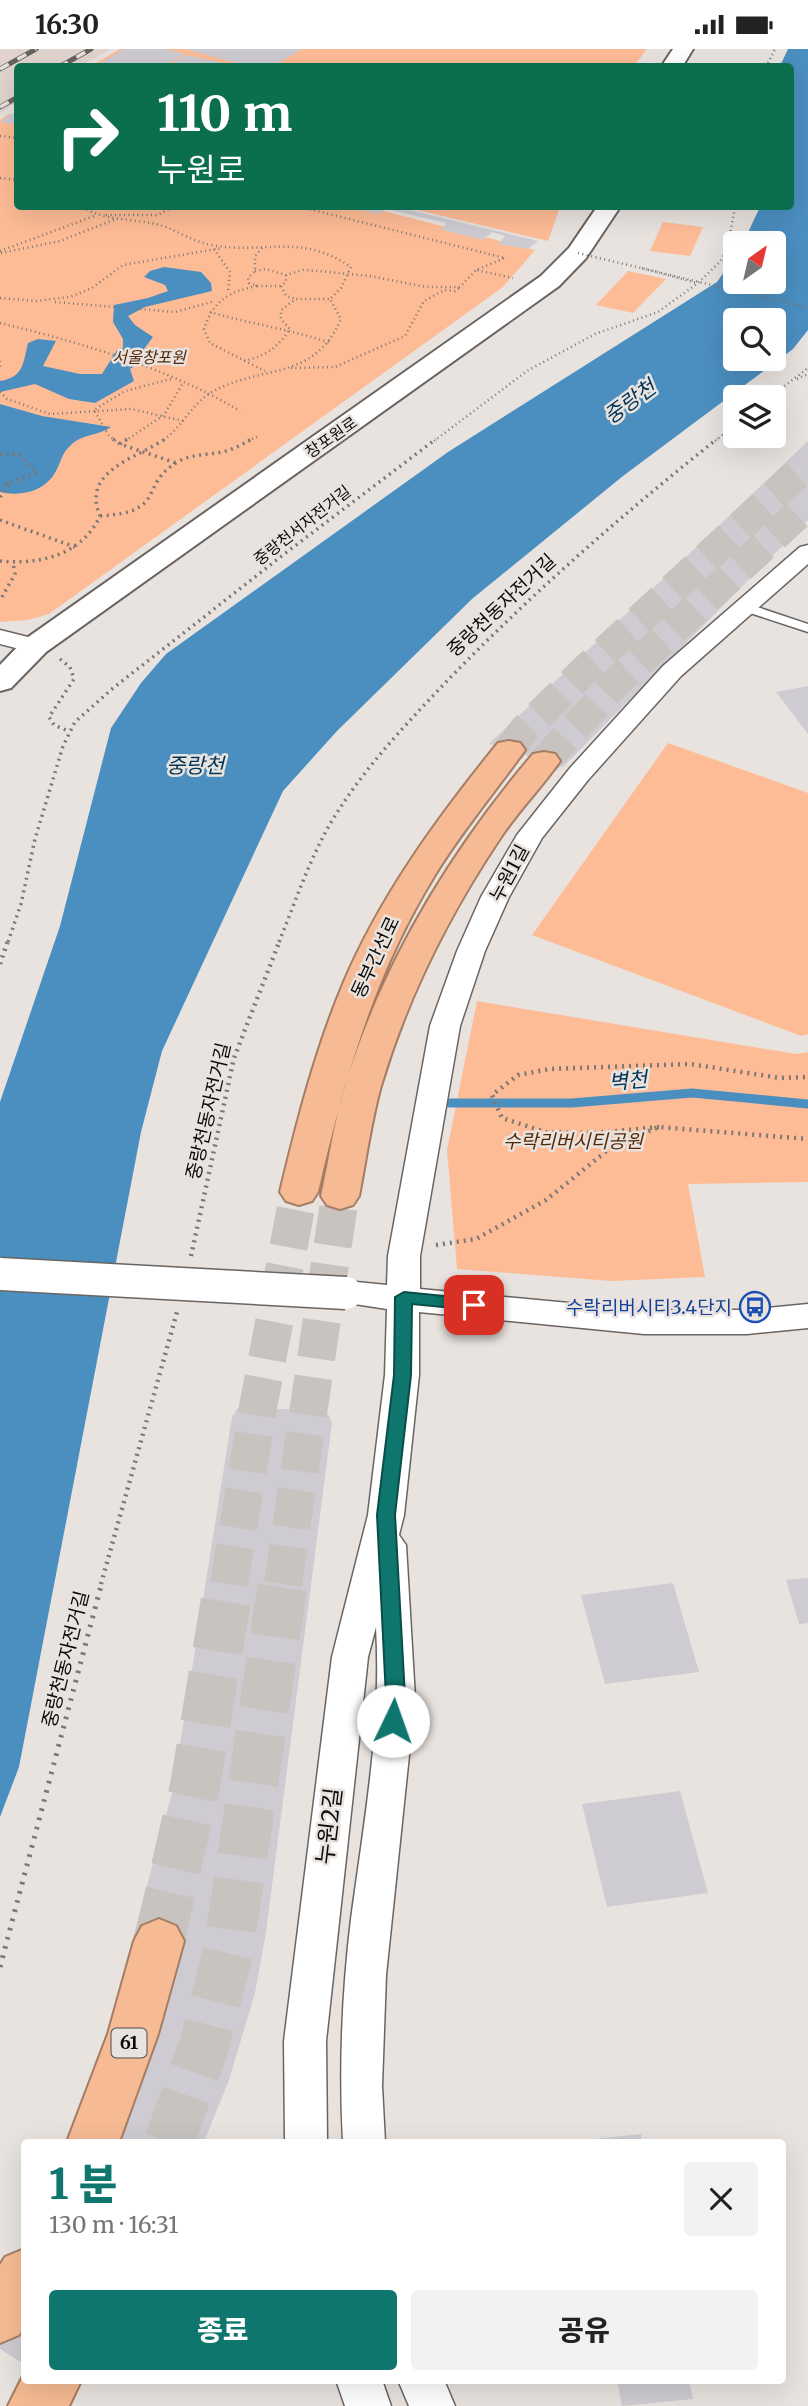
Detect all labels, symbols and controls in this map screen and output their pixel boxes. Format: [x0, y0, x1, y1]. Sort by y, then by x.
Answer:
text: 16:30 [35, 8, 99, 41]
text: 110 m [157, 83, 292, 144]
icon: right [42, 91, 133, 182]
text: 누원로 [157, 150, 245, 190]
north arrow [723, 231, 786, 294]
map controls [723, 231, 786, 448]
button: search [723, 308, 786, 371]
park label: 서울창포원 [112, 347, 187, 367]
water label: 중랑천 [598, 372, 663, 430]
button: layers [723, 385, 786, 448]
street label: 창포원로 [301, 412, 361, 462]
street label: 중랑천서자전거길 [249, 481, 355, 569]
street label: 중랑천동자전거길 [442, 549, 560, 661]
water label: 중랑천 [166, 752, 227, 779]
street label: 누원1길 [484, 840, 534, 906]
street label: 동부간선로 [346, 912, 404, 1002]
street label: 중랑천동자전거길 [181, 1040, 235, 1182]
water label: 벽천 [608, 1065, 651, 1096]
park label: 수락리버시티공원 [503, 1129, 644, 1153]
pin [444, 1275, 504, 1335]
icon: arrive [455, 1286, 493, 1324]
bus stop icon: 수락리버시티3.4단지 [738, 1290, 772, 1324]
place label: 수락리버시티3.4단지 [566, 1295, 732, 1319]
street label: 중랑천동자전거길 [36, 1588, 94, 1730]
position arrow [356, 1684, 430, 1758]
street label: 누원2길 [309, 1786, 348, 1866]
road number: 61 [111, 2029, 146, 2057]
text: 1 분 [49, 2158, 117, 2210]
button: close [684, 2162, 758, 2236]
text: 130 m · 16:31 [49, 2210, 178, 2239]
button: 종료 [49, 2290, 397, 2370]
button: 공유 [411, 2290, 758, 2370]

